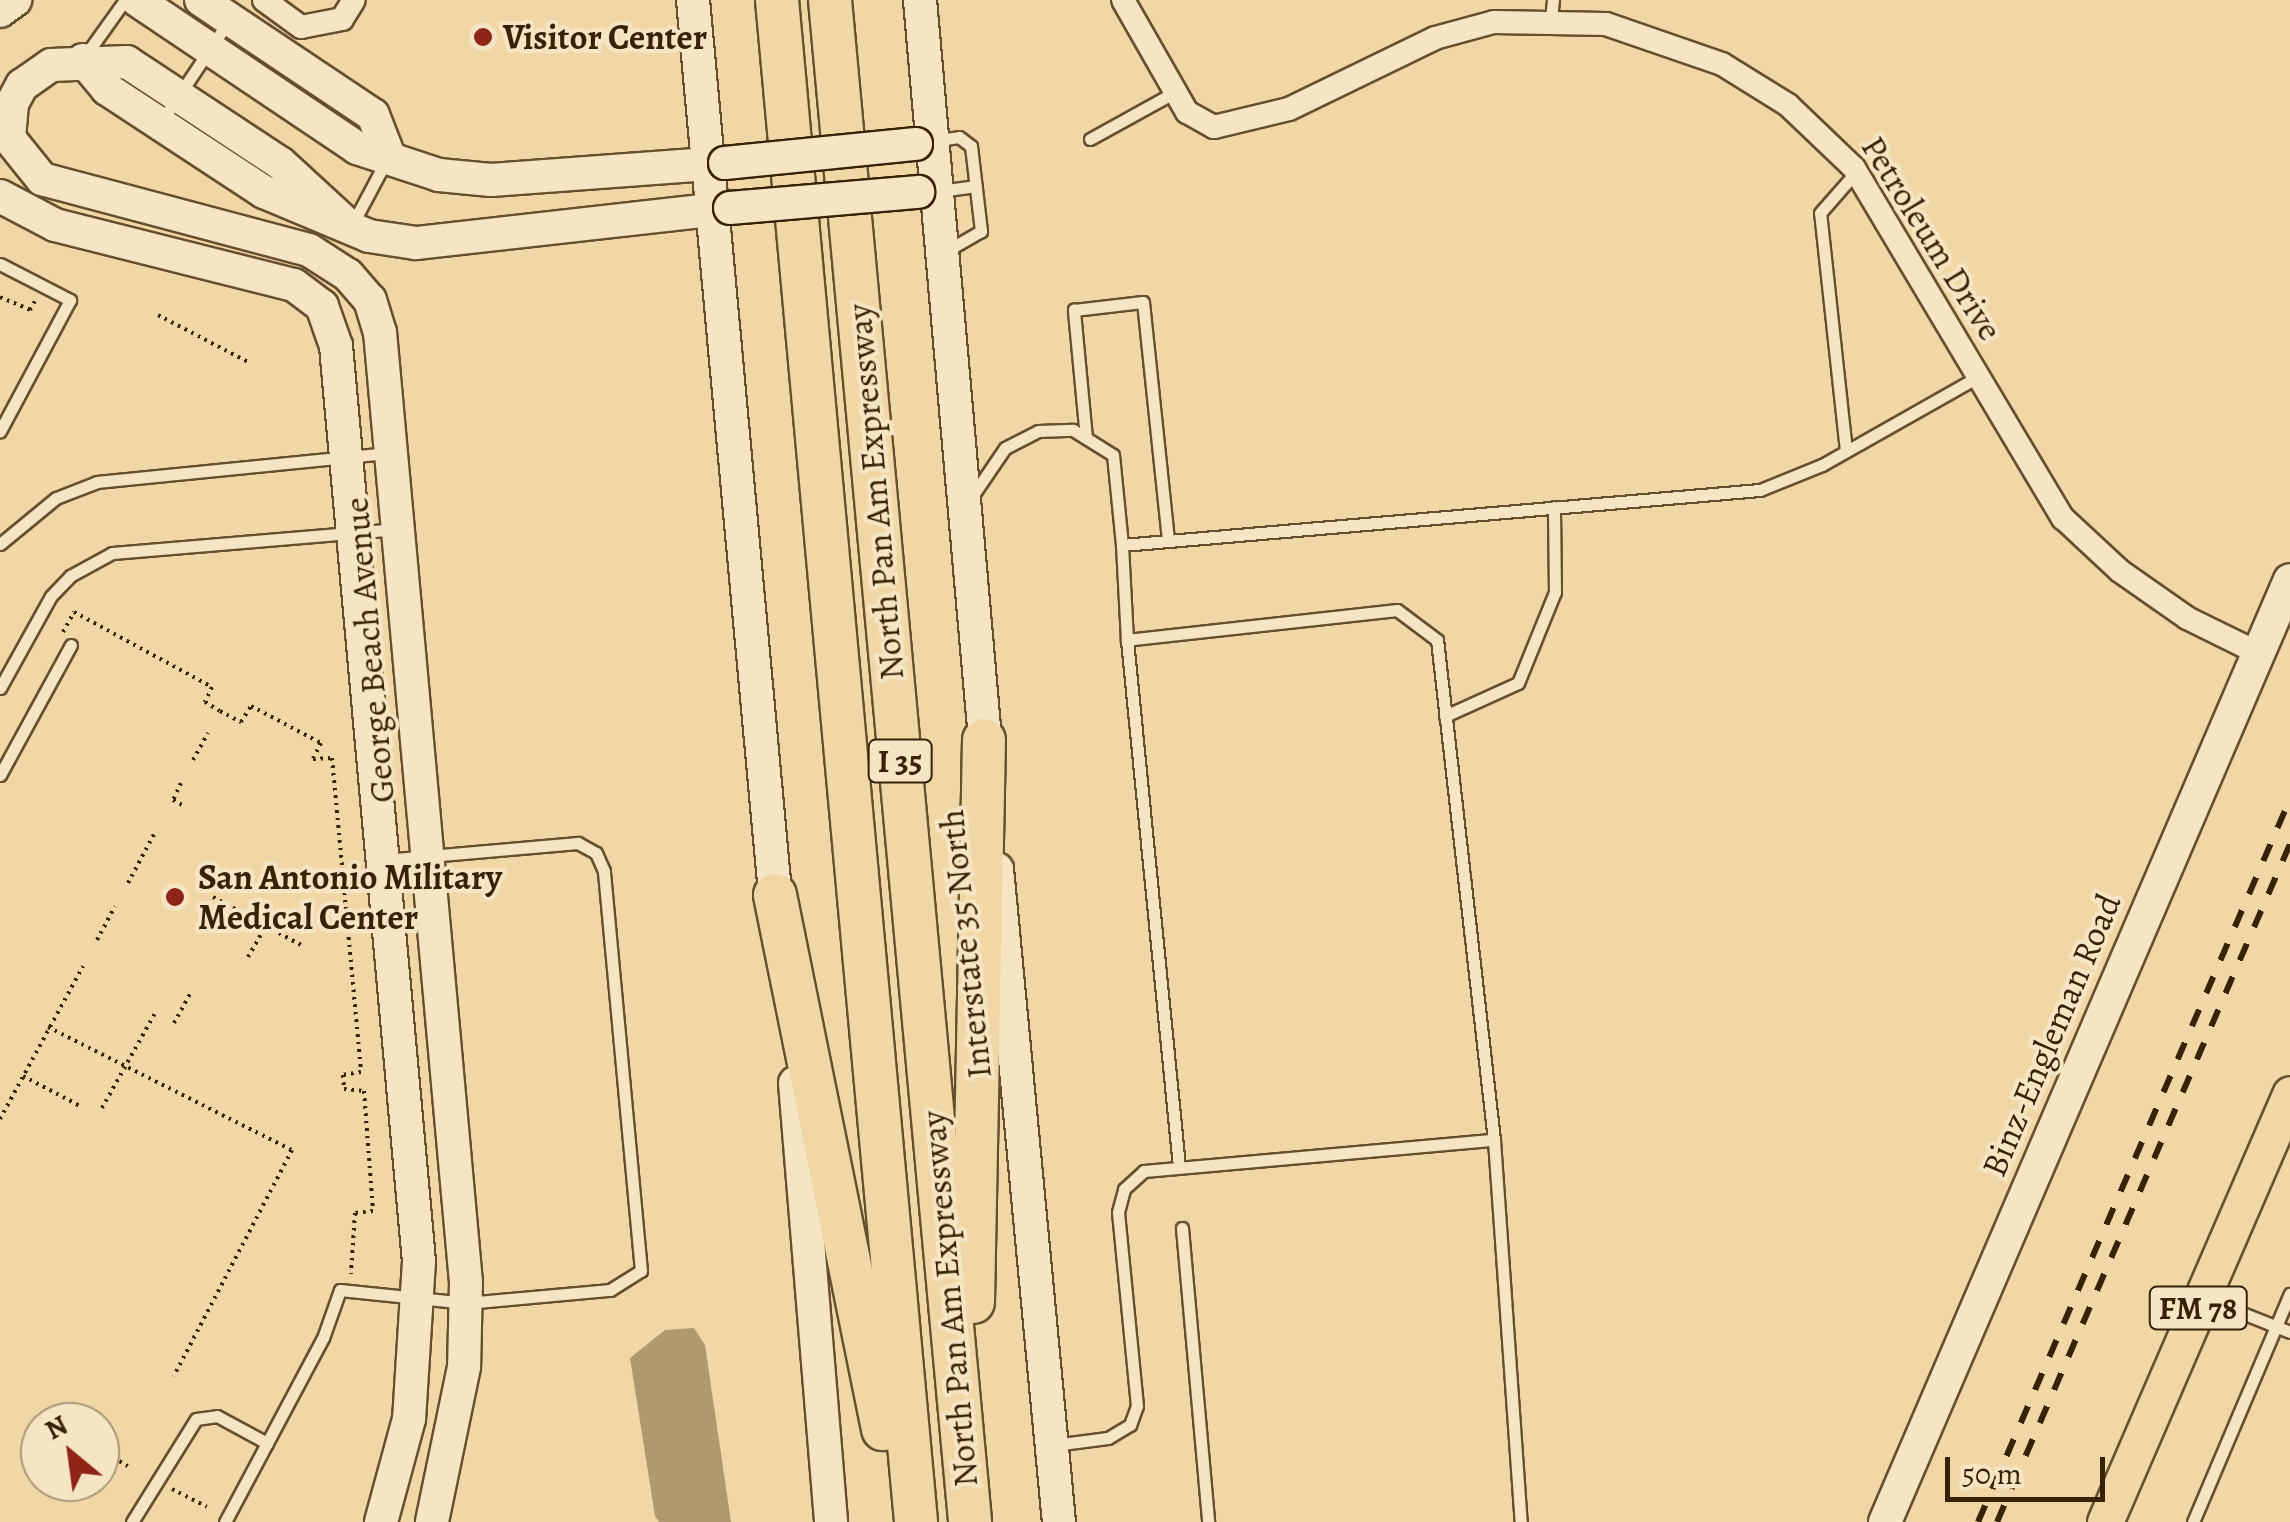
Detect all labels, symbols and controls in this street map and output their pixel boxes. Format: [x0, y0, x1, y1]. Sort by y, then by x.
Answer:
place label: Visitor Center [503, 16, 707, 58]
marker: Visitor Center [472, 26, 494, 48]
street label: Petroleum Drive [1852, 128, 2012, 348]
street label: North Pan Am Expressway [838, 302, 912, 682]
street label: George Beach Avenue [335, 495, 403, 805]
road number: I 35 [868, 734, 932, 788]
street label: Interstate 35 North [930, 807, 1000, 1081]
place label: San Antonio Military Medical Center [198, 856, 502, 938]
marker: San Antonio Military Medical Center [162, 884, 188, 910]
street label: Binz-Engleman Road [1972, 887, 2130, 1183]
street label: North Pan Am Expressway [912, 1109, 986, 1489]
road number: FM 78 [2148, 1281, 2248, 1335]
north arrow [20, 1402, 120, 1502]
text: N [38, 1406, 75, 1449]
scale bar [1950, 1437, 2110, 1499]
text: 50 m [1962, 1454, 2022, 1494]

